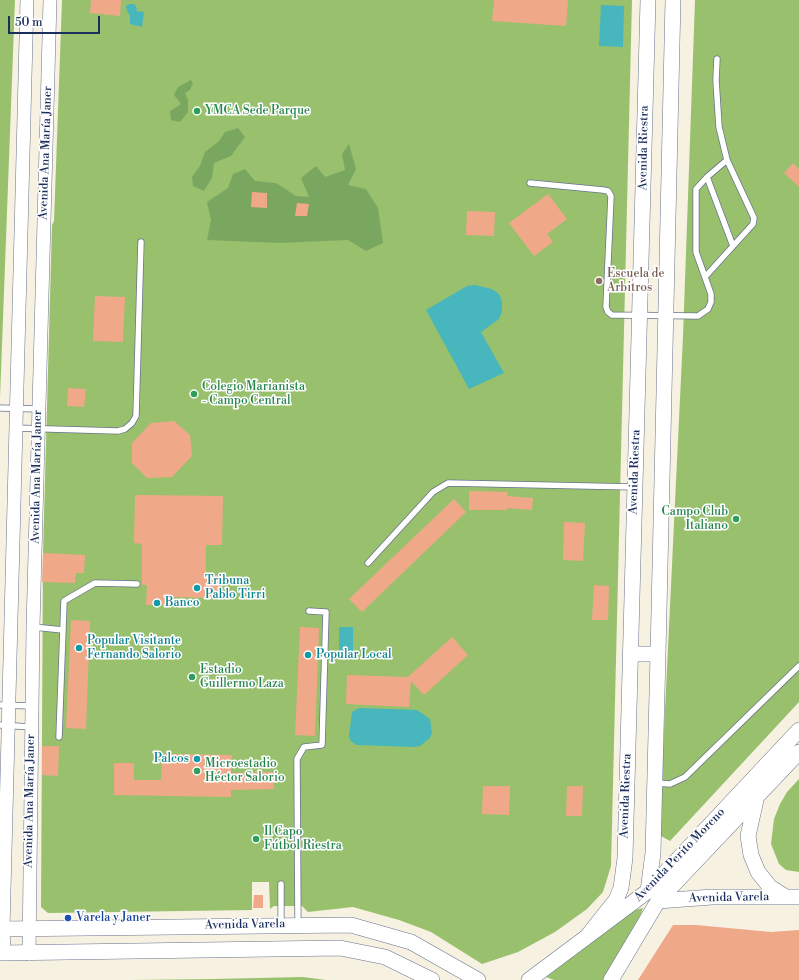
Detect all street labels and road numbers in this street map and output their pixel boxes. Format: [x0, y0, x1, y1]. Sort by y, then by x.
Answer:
street label: Avenida Ana María Janer [36, 86, 56, 220]
street label: Avenida Riestra [636, 105, 652, 191]
street label: Avenida Ana María Janer [29, 410, 45, 544]
street label: Avenida Riestra [626, 429, 644, 515]
street label: Avenida Ana María Janer [22, 734, 38, 868]
street label: Avenida Riestra [617, 753, 635, 839]
street label: Avenida Perito Moreno [632, 805, 728, 905]
street label: Avenida Varela [689, 890, 769, 906]
street label: Avenida Varela [205, 917, 285, 933]

